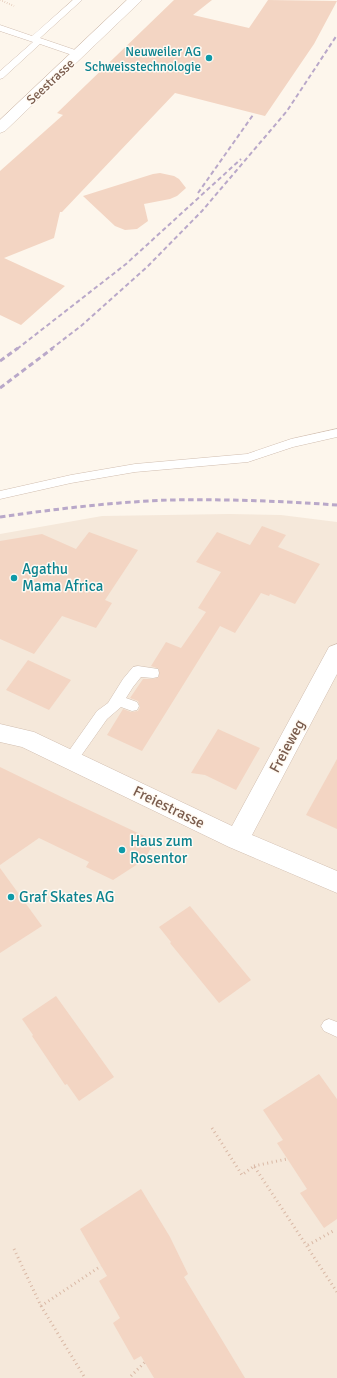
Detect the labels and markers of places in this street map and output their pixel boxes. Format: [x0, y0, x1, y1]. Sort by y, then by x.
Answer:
place label: Neuweiler AG Schweisstechnologie [85, 44, 201, 75]
marker: Neuweiler AG Schweisstechnologie [204, 53, 214, 63]
place label: Agathu Mama Africa [22, 560, 103, 595]
marker: Agathu Mama Africa [9, 573, 19, 583]
place label: Haus zum Rosentor [130, 832, 193, 867]
marker: Haus zum Rosentor [117, 845, 127, 855]
place label: Graf Skates AG [19, 888, 114, 906]
marker: Graf Skates AG [6, 892, 16, 902]

